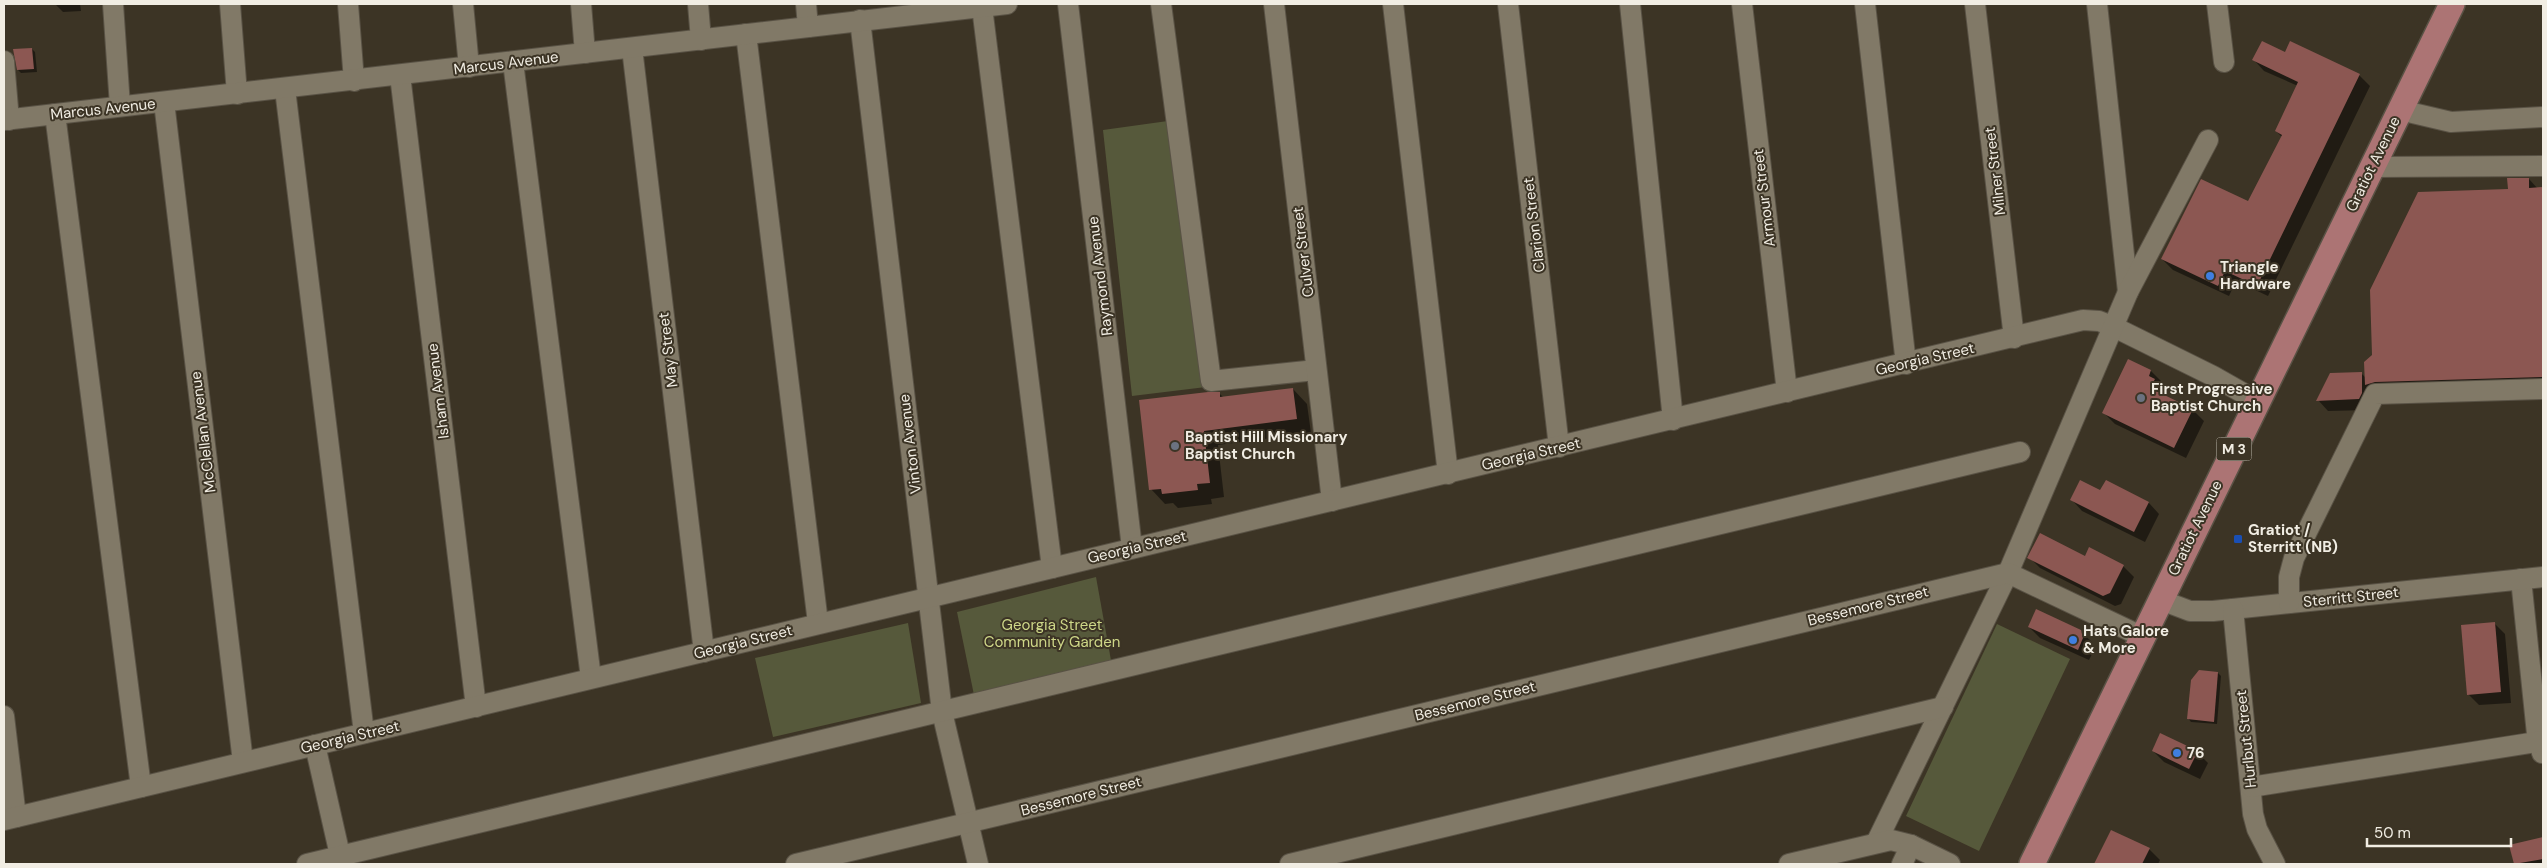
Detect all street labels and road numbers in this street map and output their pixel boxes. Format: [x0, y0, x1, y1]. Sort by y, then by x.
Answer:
street label: Marcus Avenue [452, 47, 560, 79]
street label: Marcus Avenue [49, 94, 157, 124]
street label: Gratiot Avenue [2341, 113, 2405, 215]
street label: Milner Street [1980, 126, 2010, 216]
street label: Armour Street [1748, 148, 1780, 248]
street label: Clarion Street [1518, 176, 1550, 274]
street label: Culver Street [1288, 206, 1318, 298]
street label: Raymond Avenue [1083, 215, 1117, 337]
street label: May Street [653, 311, 683, 389]
street label: Georgia Street [1874, 338, 1976, 380]
street label: Isham Avenue [422, 342, 454, 440]
street label: McClellan Avenue [186, 370, 220, 494]
street label: Vinton Avenue [894, 393, 926, 495]
street label: Georgia Street [1480, 433, 1582, 475]
road number: M 3 [2216, 438, 2252, 460]
street label: Gratiot Avenue [2163, 477, 2227, 579]
street label: Georgia Street [1086, 526, 1188, 568]
street label: Bessemore Street [1806, 581, 1931, 631]
street label: Sterritt Street [2302, 582, 2400, 612]
street label: Georgia Street [692, 620, 794, 664]
street label: Bessemore Street [1413, 676, 1538, 726]
street label: Hurlbut Street [2231, 689, 2261, 789]
street label: Georgia Street [299, 716, 401, 758]
street label: Bessemore Street [1019, 771, 1144, 821]

